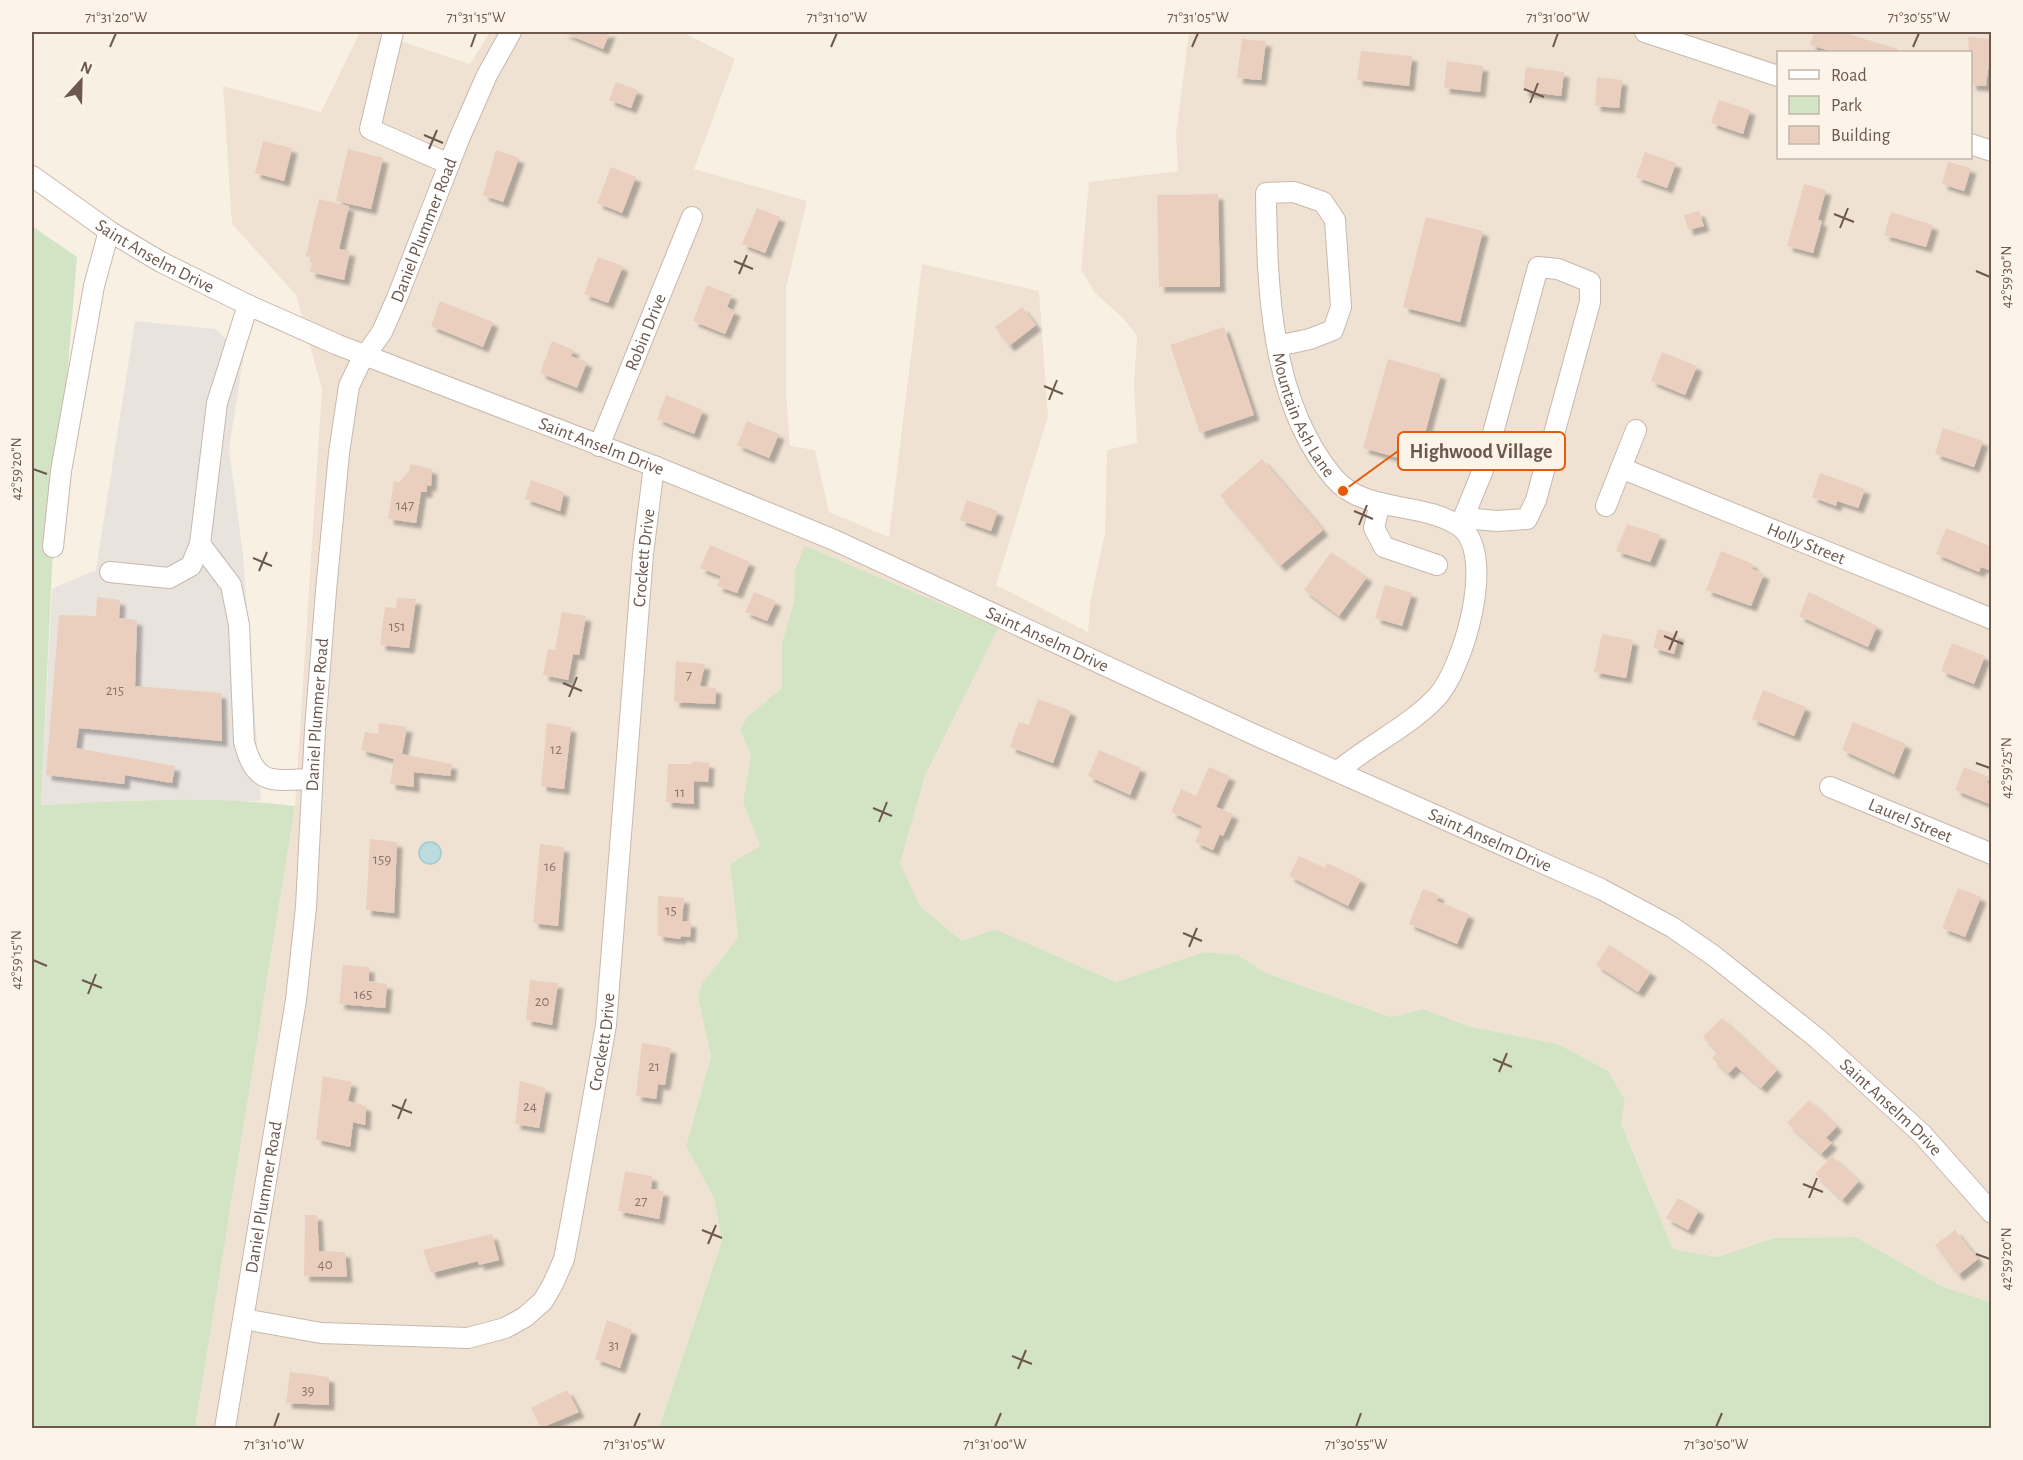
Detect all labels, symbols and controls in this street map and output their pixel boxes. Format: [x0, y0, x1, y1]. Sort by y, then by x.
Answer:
text: 71°31'20"W [85, 10, 148, 25]
text: 71°31'15"W [447, 10, 506, 25]
text: 71°31'10"W [807, 10, 868, 25]
text: 71°31'05"W [1167, 10, 1229, 25]
text: 71°31'00"W [1526, 10, 1590, 25]
text: 71°30'55"W [1888, 10, 1951, 25]
north arrow [51, 51, 111, 111]
legend [1777, 51, 1972, 159]
text: N [78, 59, 94, 78]
text: Road [1831, 67, 1867, 85]
text: Park [1831, 97, 1863, 115]
text: Building [1831, 127, 1891, 145]
street label: Daniel Plummer Road [388, 156, 461, 305]
street label: Saint Anselm Drive [92, 216, 217, 297]
text: 42°59'30"N [1999, 246, 2014, 308]
street label: Robin Drive [623, 291, 670, 374]
street label: Mountain Ash Lane [1269, 351, 1338, 481]
street label: Saint Anselm Drive [536, 415, 667, 479]
callout: Highwood Village [1398, 432, 1565, 470]
text: 42°59'20"N [9, 437, 24, 501]
text: Highwood Village [1410, 442, 1552, 462]
house number: 147 [396, 498, 414, 513]
street label: Crockett Drive [631, 508, 659, 608]
street label: Holly Street [1764, 520, 1848, 568]
street label: Saint Anselm Drive [983, 604, 1111, 676]
house number: 151 [389, 619, 405, 634]
street label: Daniel Plummer Road [304, 637, 332, 792]
house number: 7 [686, 668, 692, 683]
house number: 215 [106, 683, 124, 698]
text: 42°59'25"N [1999, 737, 2014, 799]
house number: 12 [550, 742, 562, 757]
house number: 11 [675, 785, 685, 800]
street label: Laurel Street [1866, 796, 1955, 847]
street label: Saint Anselm Drive [1425, 805, 1554, 876]
house number: 159 [373, 852, 391, 867]
house number: 16 [544, 859, 556, 874]
house number: 15 [665, 903, 677, 918]
text: 42°59'15"N [9, 930, 24, 990]
house number: 165 [354, 987, 372, 1002]
street label: Crockett Drive [586, 992, 618, 1092]
house number: 20 [535, 994, 549, 1009]
street label: Saint Anselm Drive [1836, 1056, 1945, 1160]
house number: 21 [648, 1059, 660, 1074]
house number: 24 [523, 1099, 537, 1114]
street label: Daniel Plummer Road [243, 1120, 286, 1275]
house number: 27 [634, 1194, 648, 1209]
text: 42°59'20"N [1999, 1227, 2014, 1291]
house number: 40 [317, 1257, 333, 1272]
house number: 31 [608, 1338, 620, 1353]
house number: 39 [301, 1383, 315, 1398]
text: 71°31'10"W [244, 1437, 305, 1452]
text: 71°31'05"W [603, 1437, 665, 1452]
text: 71°31'00"W [963, 1437, 1027, 1452]
text: 71°30'55"W [1325, 1437, 1388, 1452]
text: 71°30'50"W [1684, 1437, 1749, 1452]

